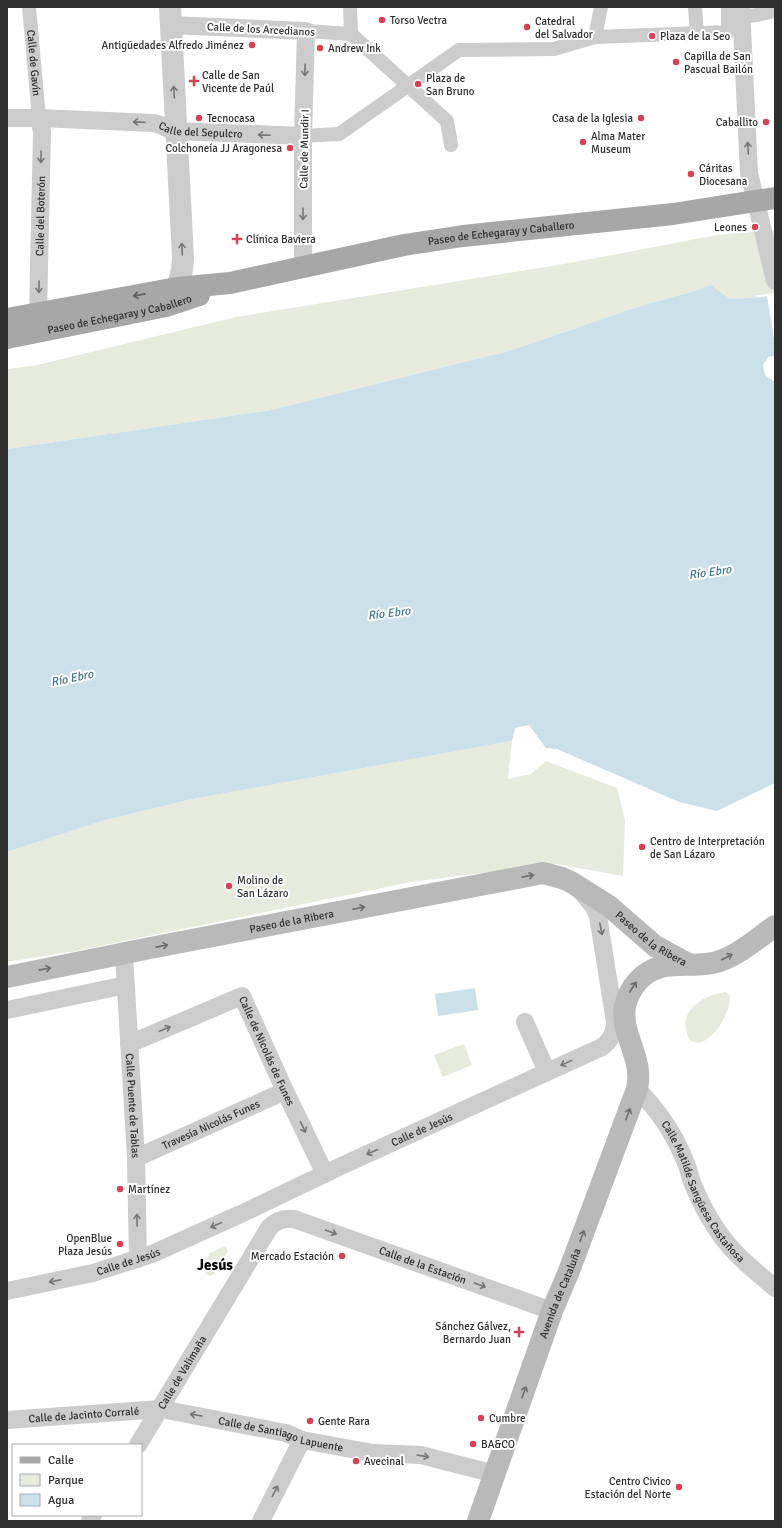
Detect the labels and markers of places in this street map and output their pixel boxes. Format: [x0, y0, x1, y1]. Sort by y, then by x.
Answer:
place label: Torso Vectra [390, 14, 447, 27]
marker: Torso Vectra [377, 15, 387, 25]
place label: Catedral del Salvador [535, 15, 593, 41]
marker: Catedral del Salvador [522, 22, 532, 32]
place label: Plaza de la Seo [660, 30, 731, 43]
marker: Plaza de la Seo [647, 31, 657, 41]
place label: Antigüedades Alfredo Jiménez [102, 39, 244, 52]
marker: Antigüedades Alfredo Jiménez [247, 40, 257, 50]
place label: Andrew Ink [328, 42, 381, 55]
marker: Andrew Ink [315, 43, 325, 53]
place label: Capilla de San Pascual Bailón [684, 50, 753, 76]
marker: Capilla de San Pascual Bailón [671, 57, 681, 67]
place label: Calle de San Vicente de Paúl [202, 69, 274, 95]
place label: Plaza de San Bruno [426, 72, 475, 98]
marker: Calle de San Vicente de Paúl [189, 76, 199, 86]
marker: Plaza de San Bruno [413, 79, 423, 89]
place label: Tecnocasa [207, 112, 255, 125]
place label: Casa de la Iglesia [552, 112, 633, 125]
marker: Tecnocasa [194, 113, 204, 123]
marker: Casa de la Iglesia [636, 113, 646, 123]
place label: Caballito [716, 116, 758, 129]
marker: Caballito [761, 117, 771, 127]
place label: Alma Mater Museum [591, 130, 645, 156]
marker: Alma Mater Museum [578, 137, 588, 147]
place label: Colchoneía JJ Aragonesa [165, 142, 282, 155]
marker: Colchoneía JJ Aragonesa [285, 143, 295, 153]
place label: Cáritas Diocesana [699, 162, 748, 188]
marker: Cáritas Diocesana [686, 169, 696, 179]
place label: Leones [714, 221, 747, 234]
marker: Leones [750, 222, 760, 232]
marker: Clínica Baviera [231, 233, 243, 245]
place label: Clínica Baviera [246, 233, 316, 246]
place label: Centro de Interpretación de San Lázaro [650, 835, 765, 861]
marker: Centro de Interpretación de San Lázaro [637, 842, 647, 852]
place label: Molino de San Lázaro [237, 874, 289, 900]
marker: Molino de San Lázaro [224, 881, 234, 891]
place label: Martínez [128, 1183, 170, 1196]
marker: Martínez [115, 1184, 125, 1194]
place label: OpenBlue Plaza Jesús [58, 1232, 112, 1258]
marker: OpenBlue Plaza Jesús [115, 1239, 125, 1249]
place label: Mercado Estación [251, 1250, 334, 1263]
marker: Mercado Estación [337, 1251, 347, 1261]
place label: Sánchez Gálvez, Bernardo Juan [435, 1320, 511, 1346]
marker: Sánchez Gálvez, Bernardo Juan [514, 1327, 524, 1337]
place label: Cumbre [489, 1412, 526, 1425]
marker: Cumbre [476, 1413, 486, 1423]
place label: Gente Rara [318, 1415, 370, 1428]
marker: Gente Rara [305, 1416, 315, 1426]
place label: BA&CO [481, 1438, 515, 1451]
marker: BA&CO [468, 1439, 478, 1449]
place label: Avecinal [364, 1455, 404, 1468]
marker: Avecinal [351, 1456, 361, 1466]
place label: Centro Civico Estación del Norte [584, 1475, 671, 1501]
marker: Centro Civico Estación del Norte [674, 1482, 684, 1492]

